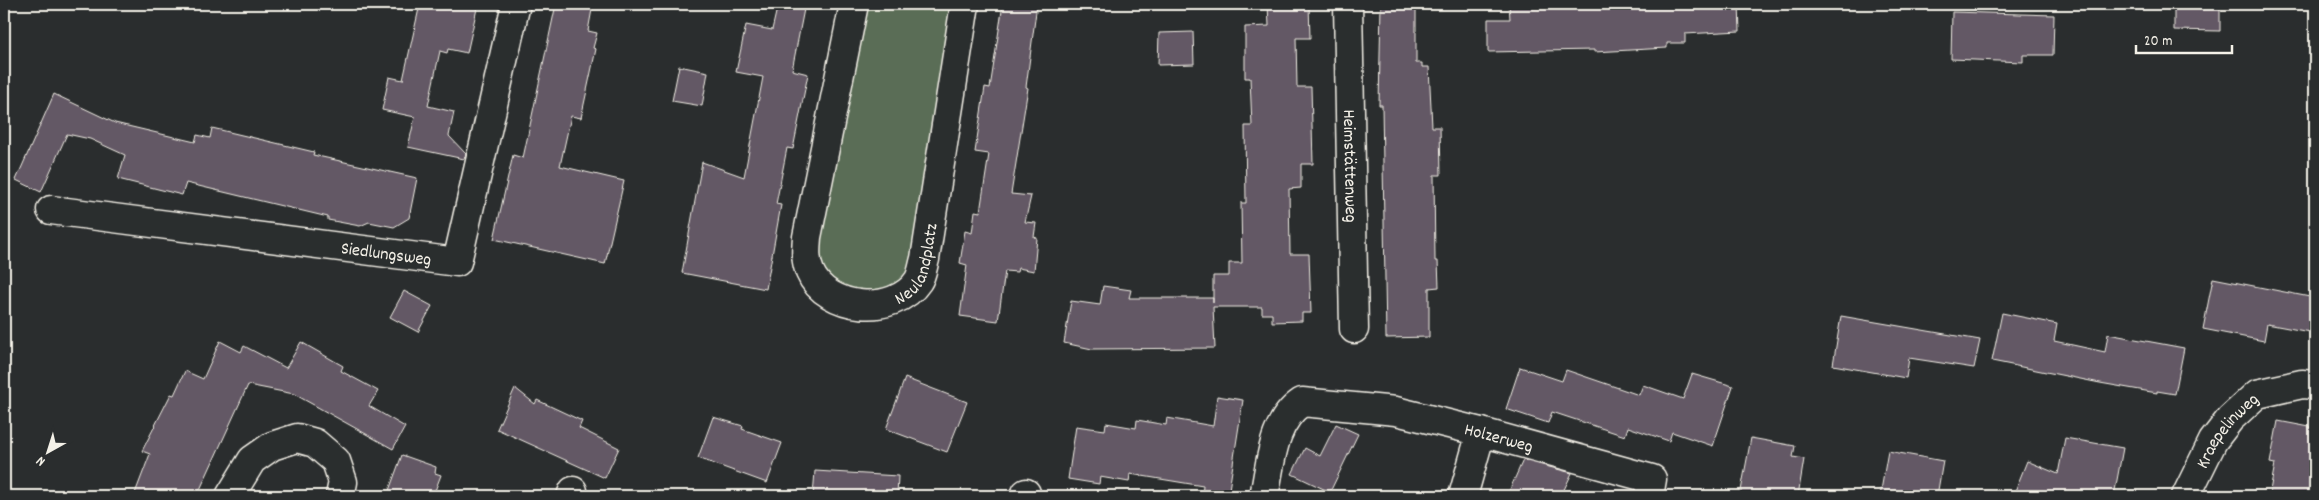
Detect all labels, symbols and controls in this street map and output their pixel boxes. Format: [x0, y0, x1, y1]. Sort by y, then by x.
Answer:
scale bar [2136, 22, 2233, 54]
text: 20 m [2144, 31, 2172, 53]
street label: Heimstättenweg [1335, 109, 1362, 223]
street label: Neulandplatz [891, 222, 945, 313]
street label: Siedlungsweg [339, 237, 433, 274]
street label: Kraepelinweg [2191, 388, 2266, 473]
street label: Holzerweg [1461, 418, 1536, 461]
north arrow [22, 428, 72, 478]
text: N [32, 451, 50, 470]

